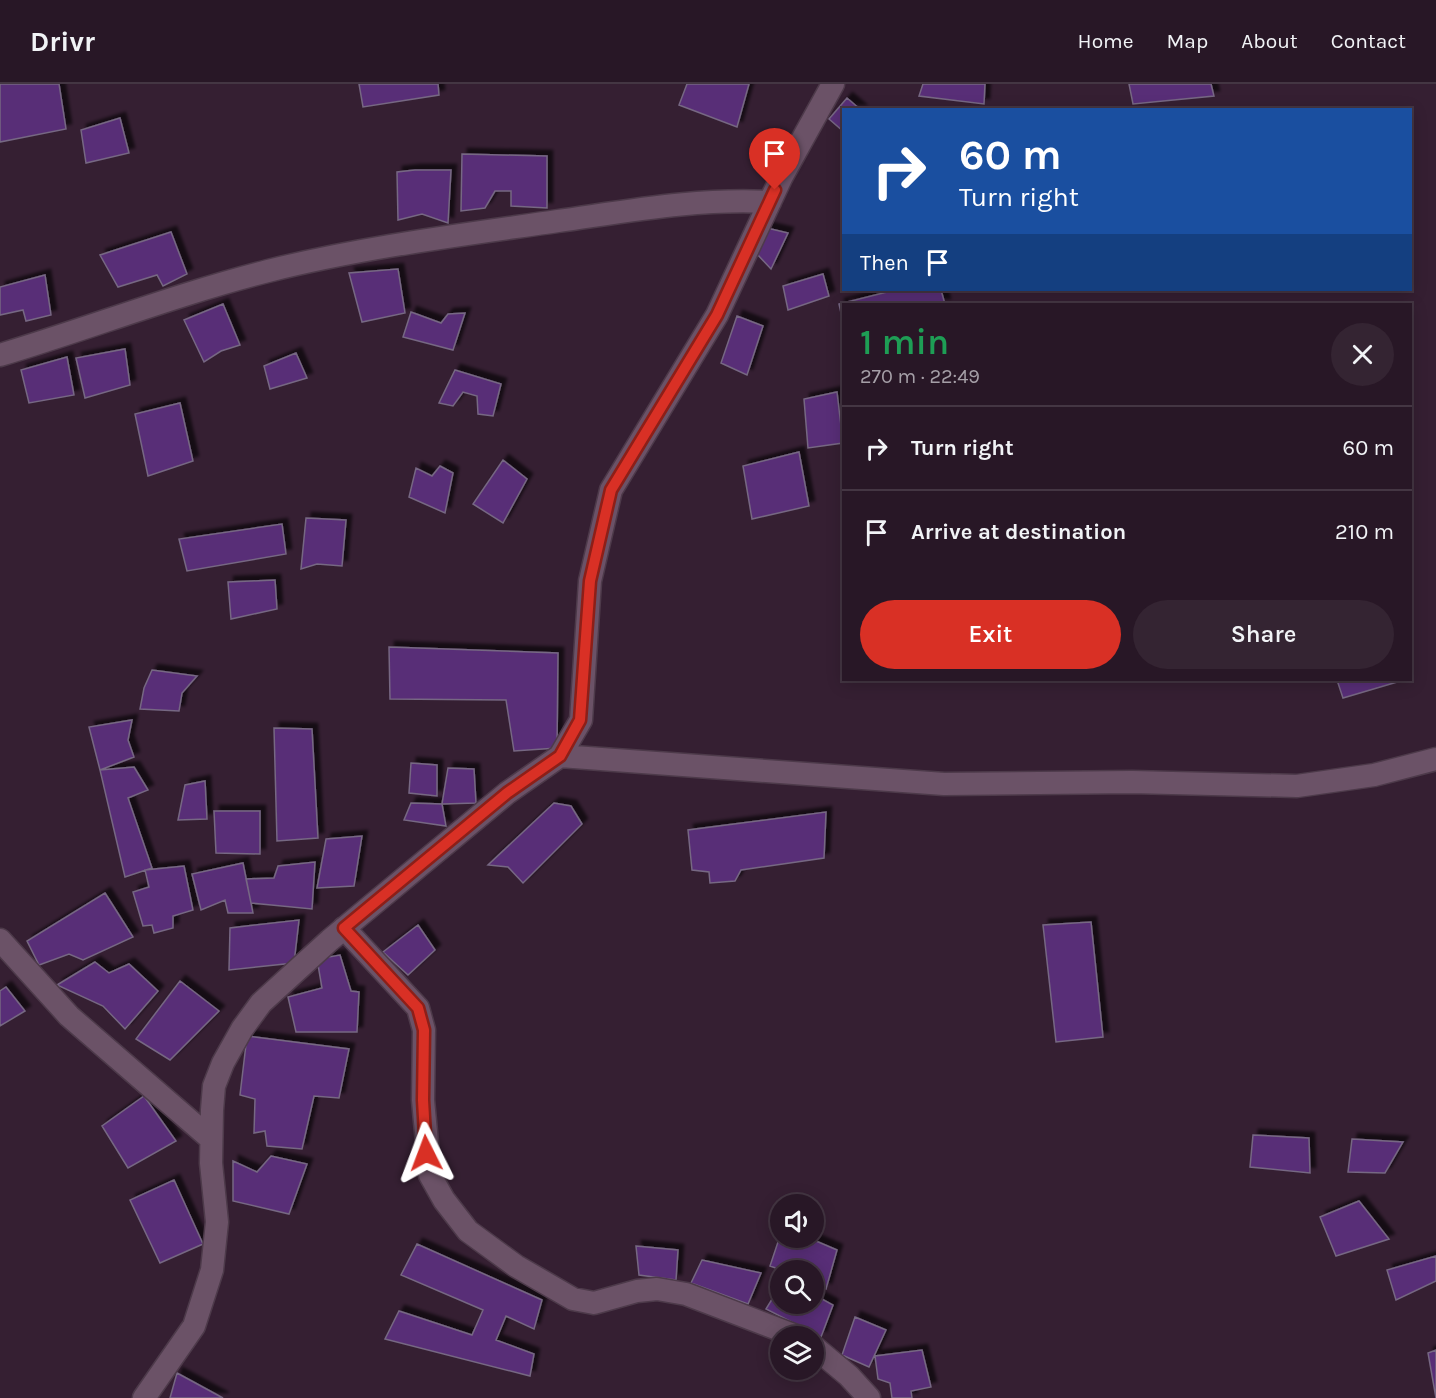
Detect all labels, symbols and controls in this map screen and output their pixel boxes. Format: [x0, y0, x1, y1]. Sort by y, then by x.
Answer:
text: Drivr [30, 25, 95, 58]
text: Home [1078, 29, 1134, 53]
text: Map [1167, 29, 1208, 53]
text: About [1241, 29, 1298, 53]
text: Contact [1331, 29, 1406, 53]
pin [749, 128, 800, 190]
text: 60 m [959, 130, 1062, 180]
icon: right [860, 132, 938, 210]
icon: arrive [758, 137, 791, 170]
text: Turn right [959, 181, 1079, 213]
icon: arrive [921, 246, 954, 279]
text: Then [860, 250, 909, 276]
text: 1 min [860, 321, 949, 363]
button: close [1331, 323, 1394, 386]
text: 270 m · 22:49 [860, 365, 980, 388]
icon: right [860, 432, 893, 465]
text: Turn right [911, 435, 1014, 461]
text: 60 m [1343, 435, 1394, 461]
icon: arrive [860, 516, 893, 549]
text: Arrive at destination [911, 519, 1126, 545]
text: 210 m [1335, 519, 1394, 545]
button: Exit [860, 600, 1121, 669]
button: Share [1133, 600, 1394, 669]
position arrow [394, 1121, 458, 1185]
map controls [770, 1194, 824, 1380]
button: sound [770, 1194, 824, 1248]
button: search [770, 1260, 824, 1314]
button: layers [770, 1326, 824, 1380]

